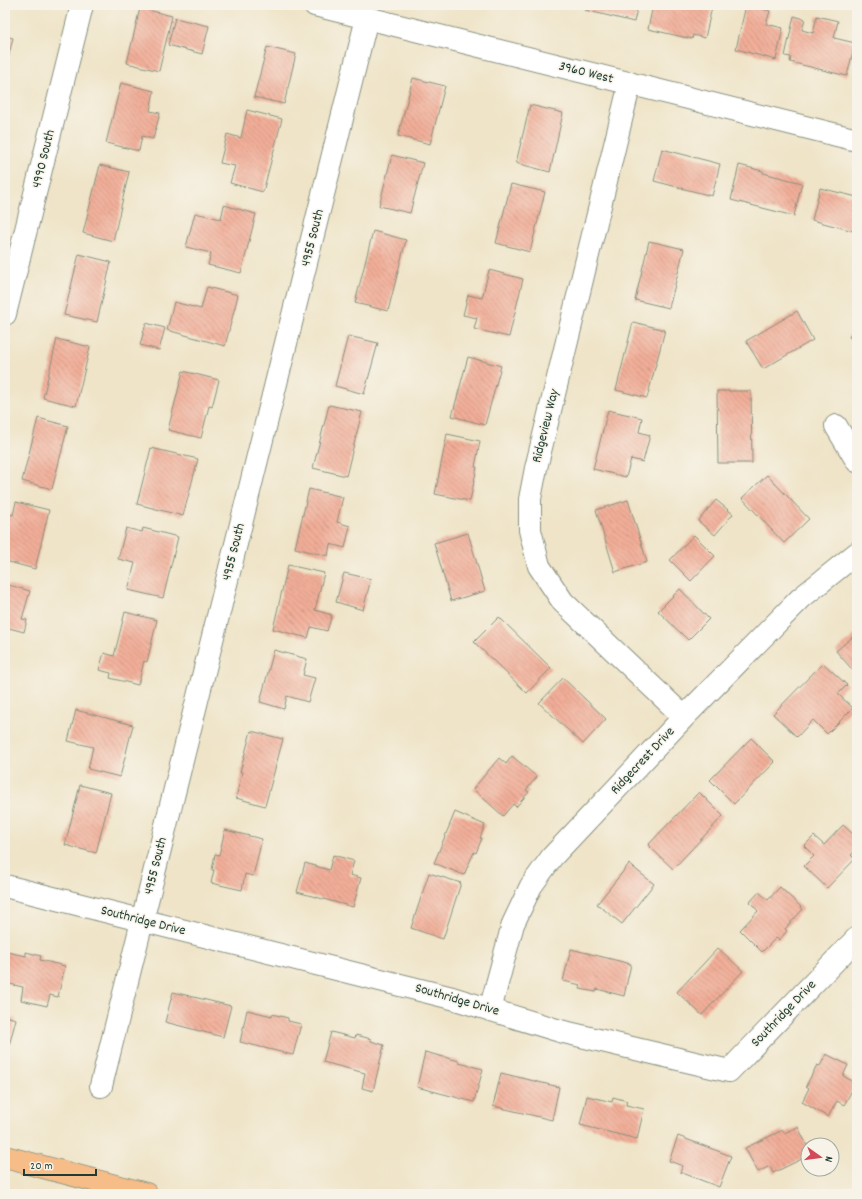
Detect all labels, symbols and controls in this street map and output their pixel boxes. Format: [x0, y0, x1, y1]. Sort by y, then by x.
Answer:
street label: 3960 West [557, 57, 615, 89]
street label: 4990 South [27, 128, 61, 190]
street label: 4955 South [296, 207, 330, 269]
street label: Ridgeview Way [527, 387, 565, 465]
street label: 4955 South [217, 521, 251, 583]
street label: Ridgecrest Drive [606, 723, 680, 799]
street label: 4955 South [139, 835, 173, 897]
street label: Southridge Drive [98, 901, 188, 941]
street label: Southridge Drive [747, 976, 821, 1052]
street label: Southridge Drive [413, 978, 501, 1022]
north arrow [800, 1137, 840, 1177]
scale bar [24, 1151, 96, 1177]
text: N [819, 1154, 836, 1164]
text: 20 m [30, 1158, 53, 1175]

